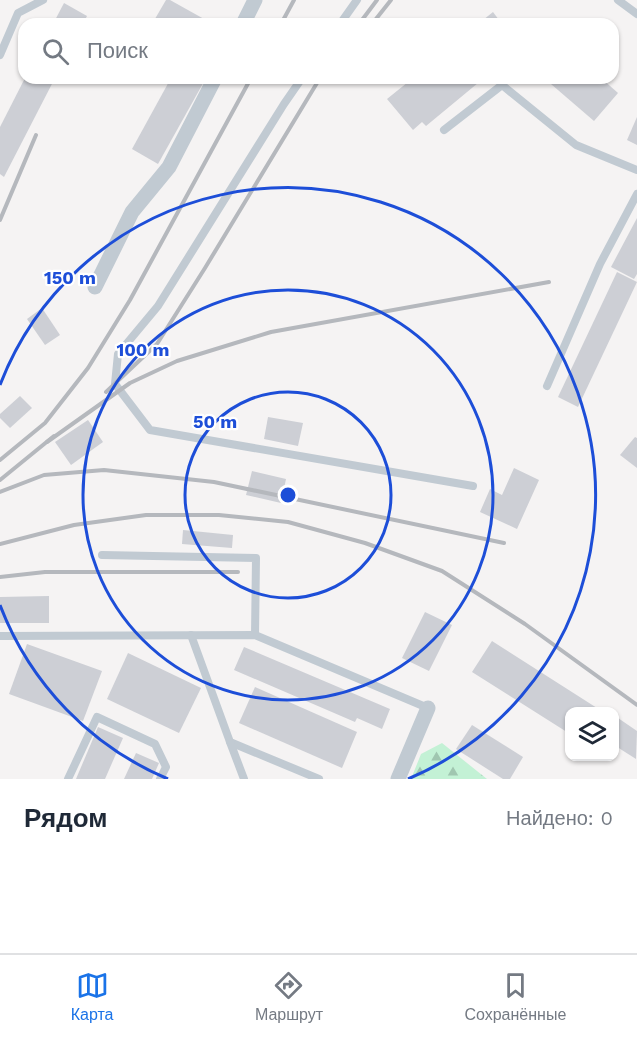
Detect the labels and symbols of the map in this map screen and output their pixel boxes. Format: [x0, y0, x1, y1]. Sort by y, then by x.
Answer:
text: 150 m [44, 267, 96, 288]
text: 100 m [116, 339, 170, 360]
text: 50 m [193, 411, 237, 432]
centre of rings [278, 485, 298, 505]

